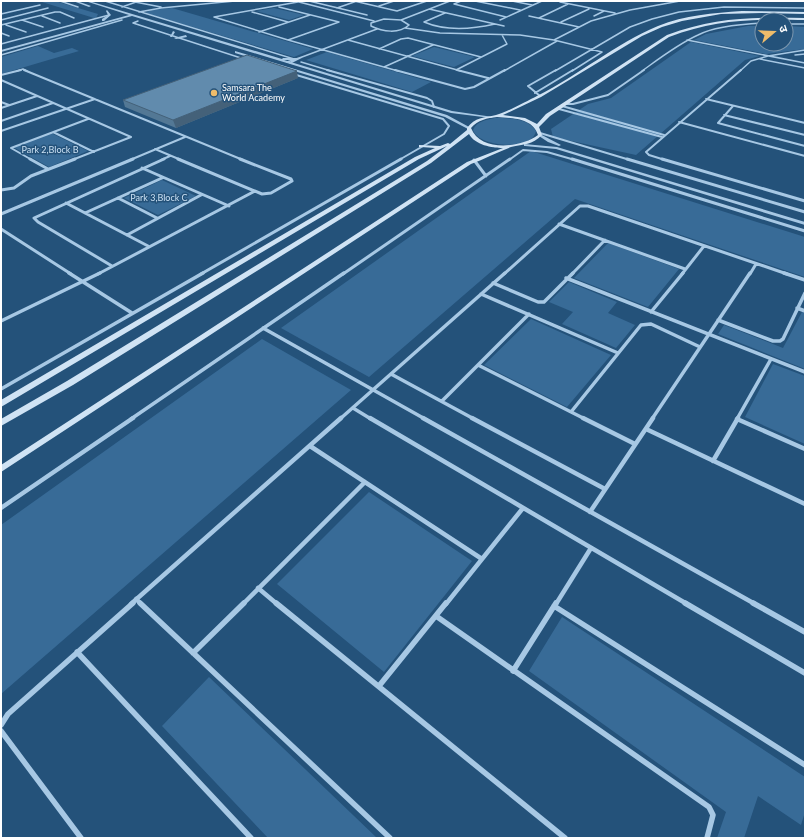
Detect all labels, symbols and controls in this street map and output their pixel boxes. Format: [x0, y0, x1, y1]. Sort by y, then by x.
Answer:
north arrow [754, 12, 794, 52]
text: उ [777, 23, 791, 34]
place label: Samsara The World Academy [222, 82, 285, 103]
marker: Samsara The World Academy [209, 88, 219, 98]
park label: Park 2,Block B [21, 144, 79, 155]
park label: Park 3,Block C [130, 192, 188, 203]

